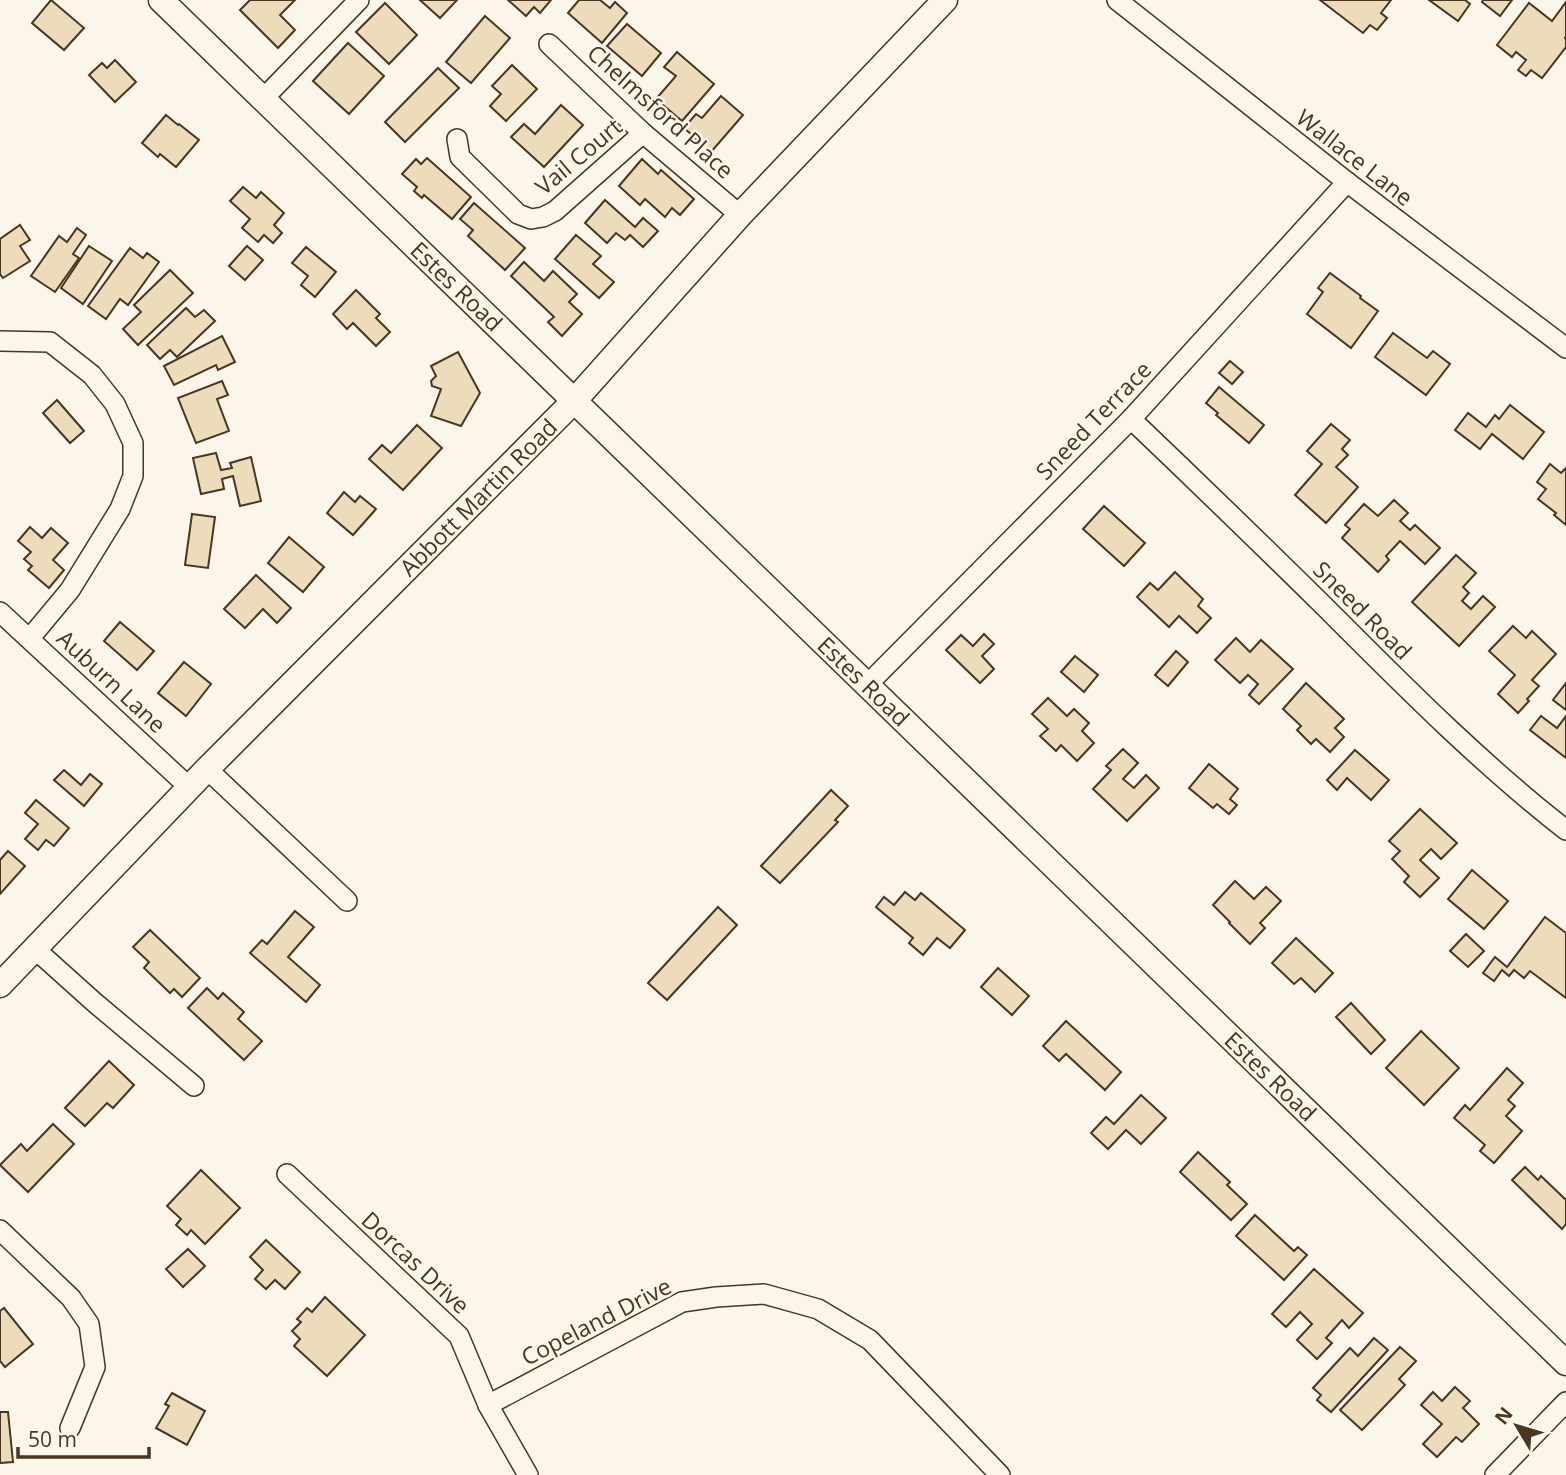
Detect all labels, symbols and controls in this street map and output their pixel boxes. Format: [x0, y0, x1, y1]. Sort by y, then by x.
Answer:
street label: Chelmsford Place [581, 37, 741, 185]
street label: Wallace Lane [1290, 101, 1420, 213]
street label: Vail Court [528, 110, 628, 202]
street label: Estes Road [404, 234, 510, 338]
street label: Sneed Terrace [1028, 354, 1158, 486]
street label: Abbott Martin Road [392, 411, 564, 583]
street label: Sneed Road [1307, 554, 1419, 666]
street label: Auburn Lane [51, 622, 173, 740]
street label: Estes Road [811, 629, 917, 733]
street label: Estes Road [1218, 1024, 1324, 1128]
street label: Dorcas Drive [355, 1204, 477, 1320]
street label: Copeland Drive [516, 1269, 676, 1373]
north arrow [1482, 1391, 1552, 1461]
text: N [1489, 1401, 1519, 1430]
scale bar [18, 1416, 149, 1460]
text: 50 m [28, 1425, 77, 1453]

